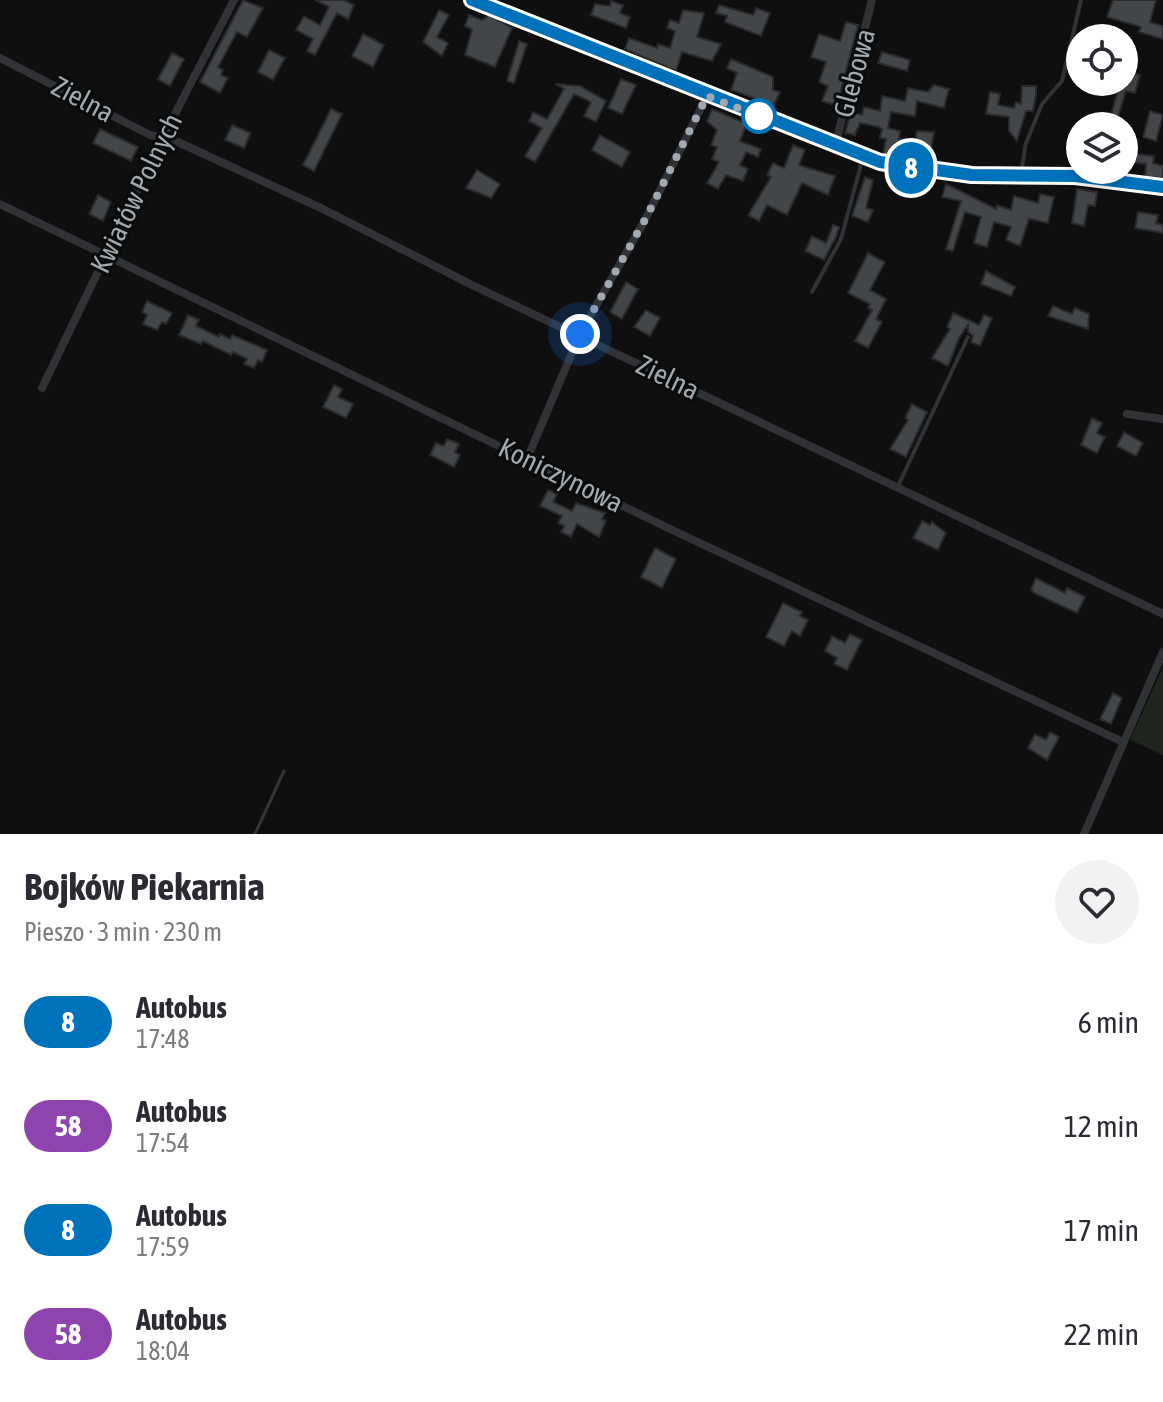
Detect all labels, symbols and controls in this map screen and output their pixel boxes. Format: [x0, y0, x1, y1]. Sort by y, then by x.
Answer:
map controls [1066, 24, 1138, 184]
button: locate [1066, 24, 1138, 96]
street label: Glebowa [827, 25, 881, 121]
street label: Zielna [46, 69, 120, 129]
unlabelled marker [742, 99, 776, 133]
street label: Kwiatów Polnych [84, 108, 188, 278]
button: layers [1066, 112, 1138, 184]
line badge: 8 [885, 142, 937, 194]
text: 8 [904, 152, 918, 184]
your location [560, 314, 600, 354]
street label: Zielna [631, 348, 705, 406]
street label: Koniczynowa [494, 431, 628, 519]
button: heart [1055, 860, 1139, 944]
text: Bojków Piekarnia [24, 865, 265, 908]
text: Pieszo · 3 min · 230 m [24, 917, 222, 947]
text: Autobus [136, 990, 227, 1024]
text: 6 min [1078, 1005, 1139, 1039]
text: 8 [61, 1006, 75, 1038]
text: 17:48 [136, 1024, 190, 1054]
text: Autobus [136, 1094, 227, 1128]
text: 12 min [1064, 1109, 1139, 1143]
text: 58 [55, 1110, 81, 1142]
text: 17:54 [136, 1128, 190, 1158]
text: Autobus [136, 1198, 227, 1232]
text: 17 min [1064, 1213, 1139, 1247]
text: 8 [61, 1214, 75, 1246]
text: 17:59 [136, 1232, 190, 1262]
text: Autobus [136, 1302, 227, 1336]
text: 22 min [1064, 1317, 1139, 1351]
text: 58 [55, 1318, 81, 1350]
text: 18:04 [136, 1336, 190, 1366]

